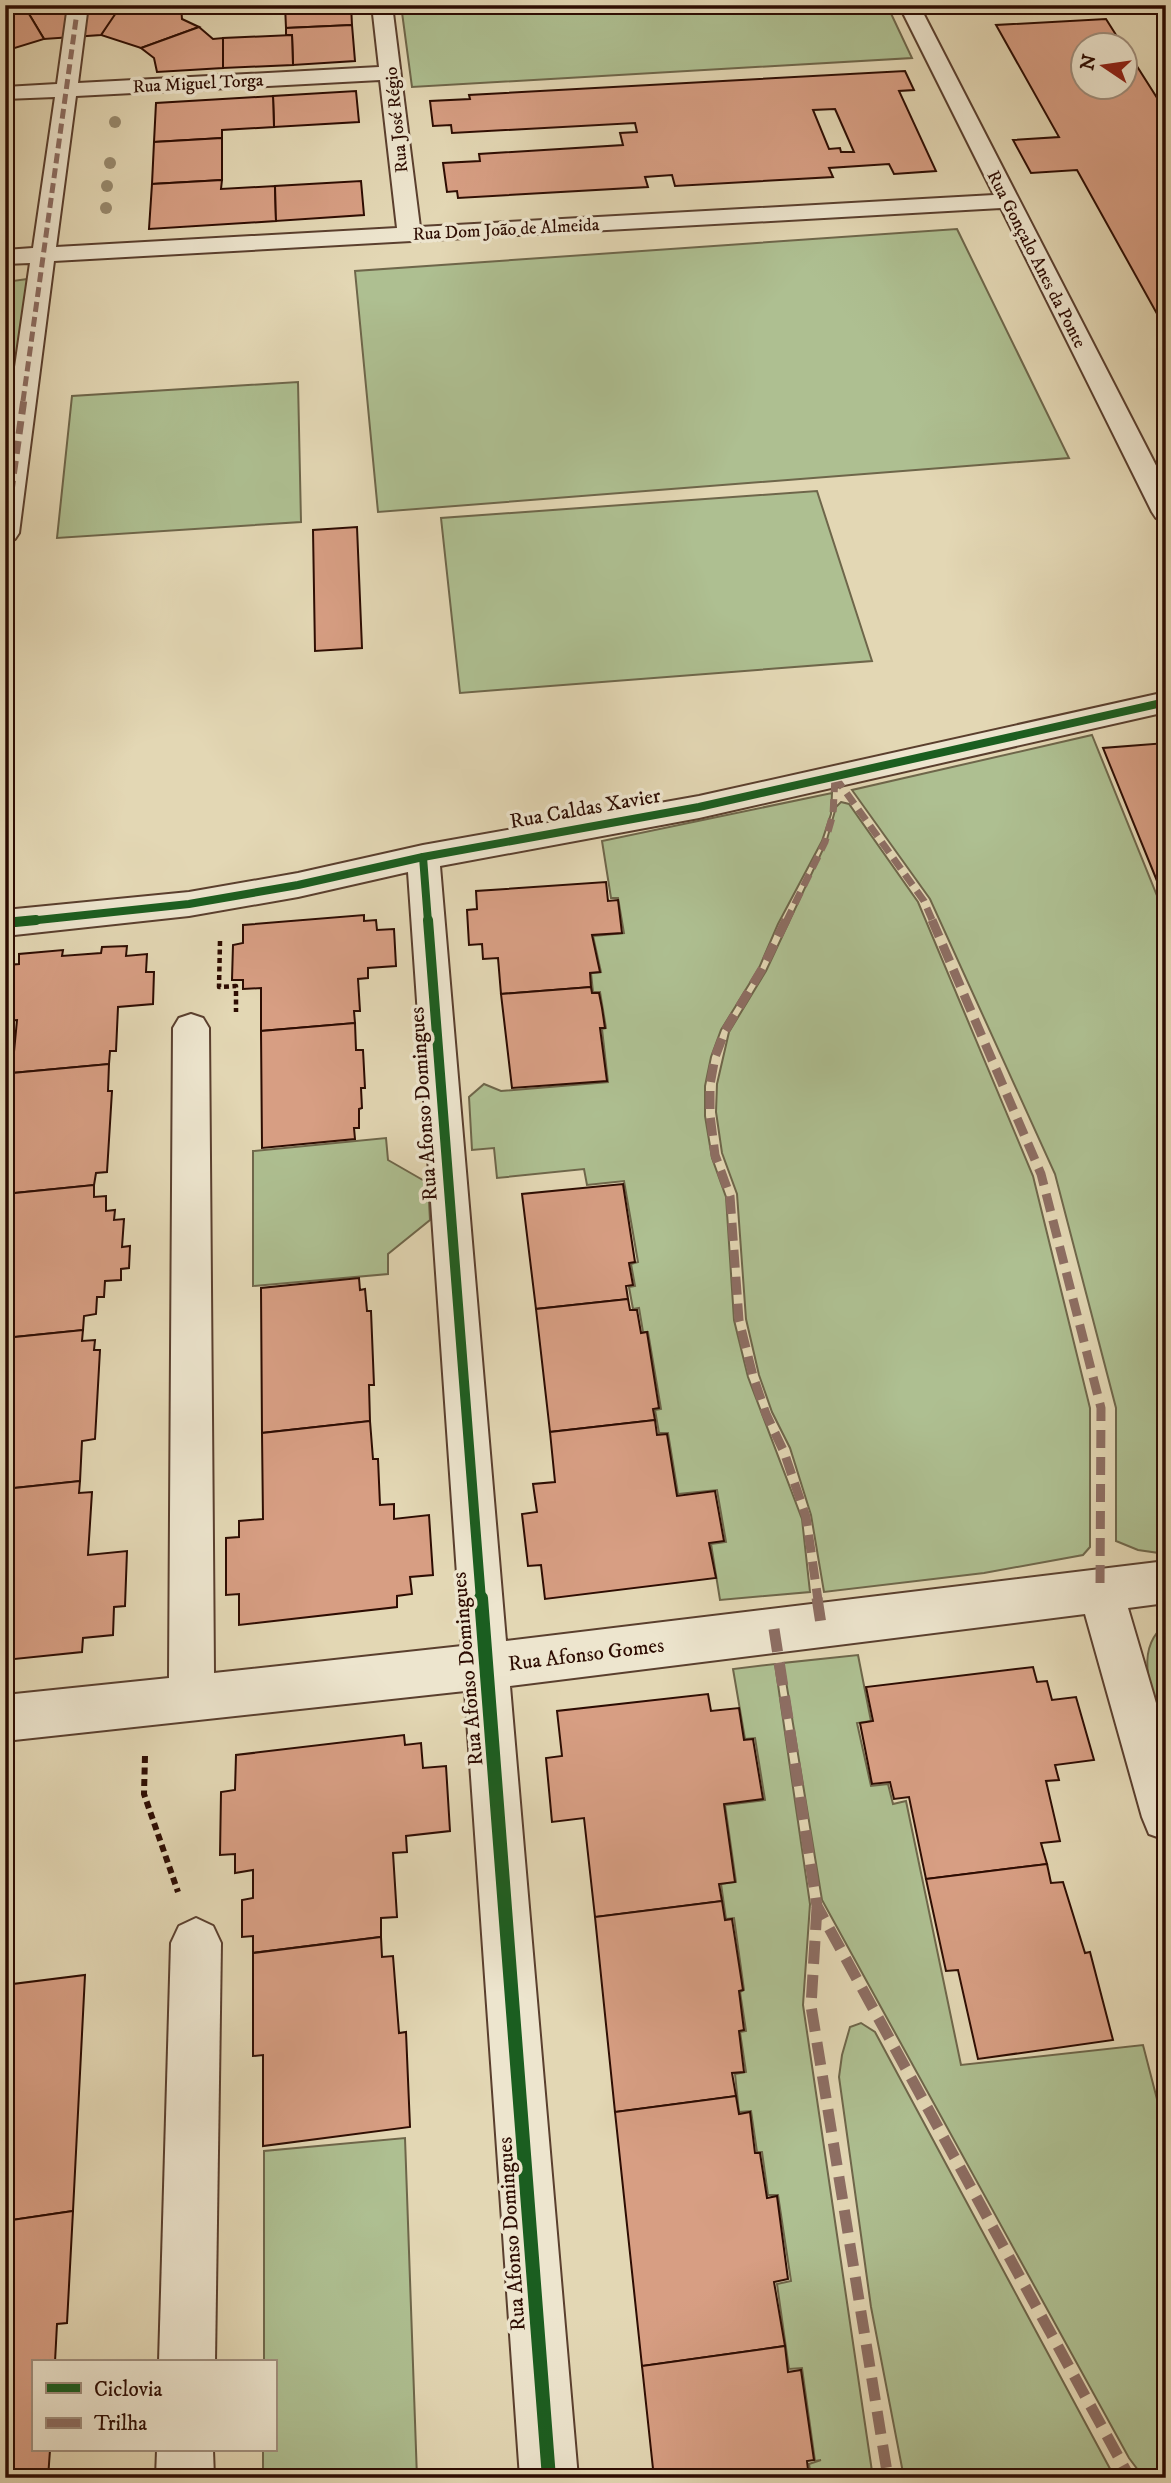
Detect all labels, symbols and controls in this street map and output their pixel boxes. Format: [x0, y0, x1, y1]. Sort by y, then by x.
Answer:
north arrow [1070, 32, 1140, 102]
text: N [1076, 52, 1102, 73]
street label: Rua José Régio [380, 66, 414, 174]
street label: Rua Miguel Torga [132, 70, 264, 98]
street label: Rua Gonçalo Anes da Ponte [982, 167, 1090, 352]
street label: Rua Dom João de Almeida [412, 214, 600, 246]
street label: Rua Caldas Xavier [508, 783, 663, 835]
street label: Rua Afonso Domingues [404, 1006, 444, 1202]
street label: Rua Afonso Domingues [447, 1571, 489, 1767]
street label: Rua Afonso Gomes [507, 1633, 665, 1677]
street label: Rua Afonso Domingues [492, 2136, 532, 2332]
legend [32, 2360, 276, 2452]
text: Ciclovia [94, 2377, 162, 2403]
text: Trilha [94, 2411, 147, 2437]

